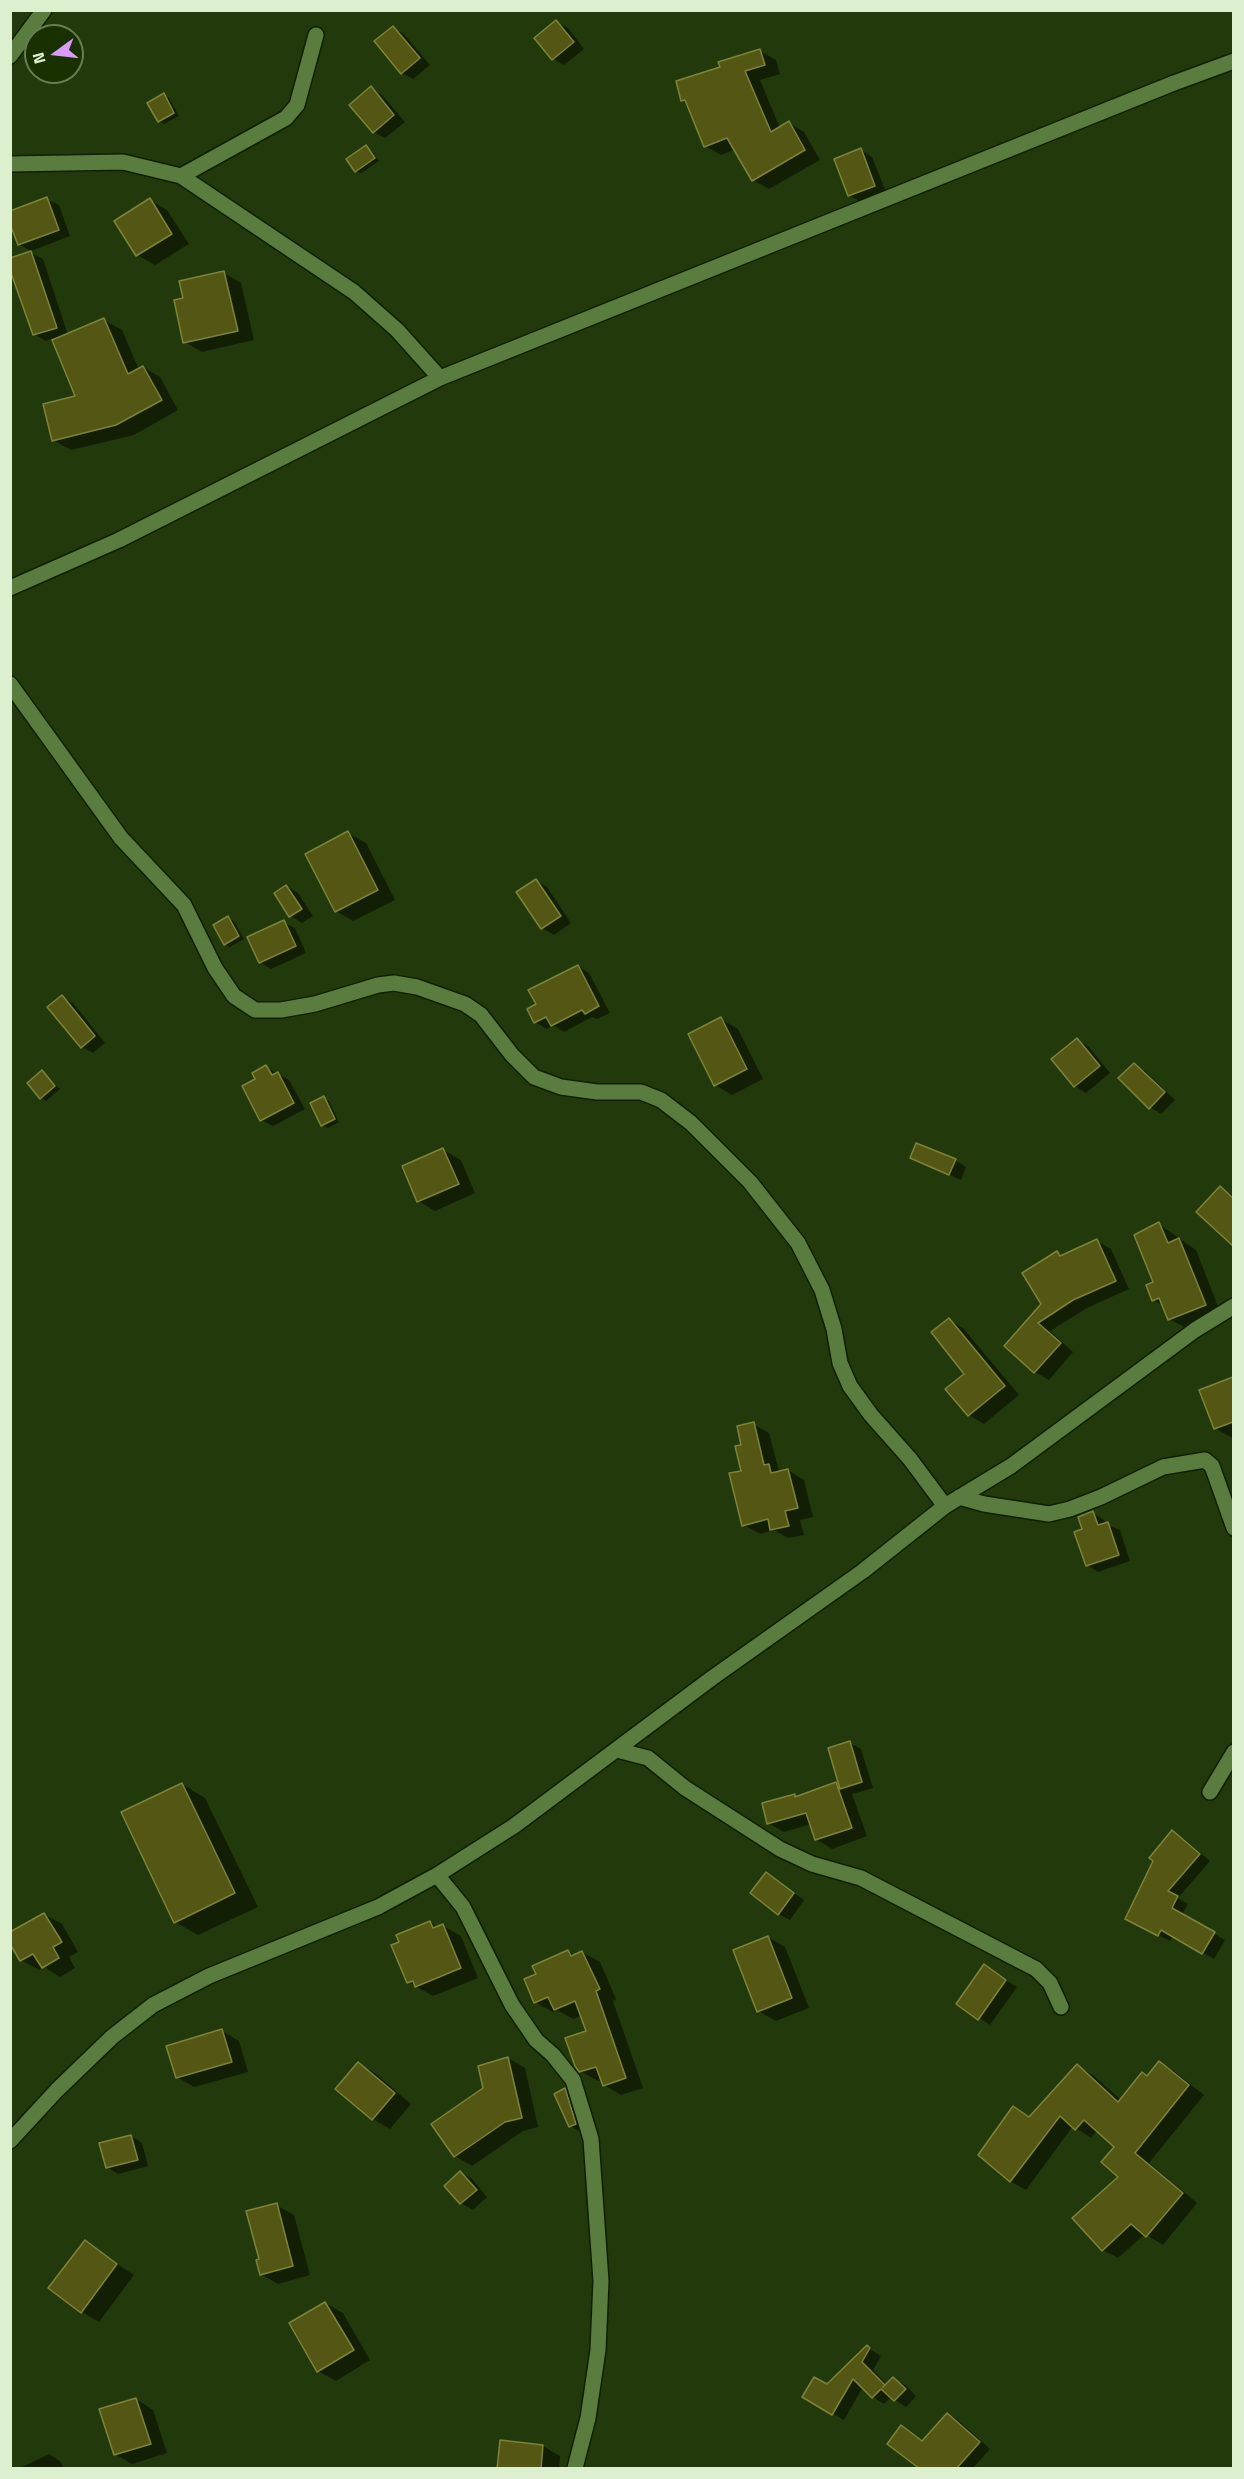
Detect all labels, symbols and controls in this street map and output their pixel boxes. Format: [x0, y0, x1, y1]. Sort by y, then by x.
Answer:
north arrow [24, 24, 84, 84]
text: N [26, 50, 52, 67]

